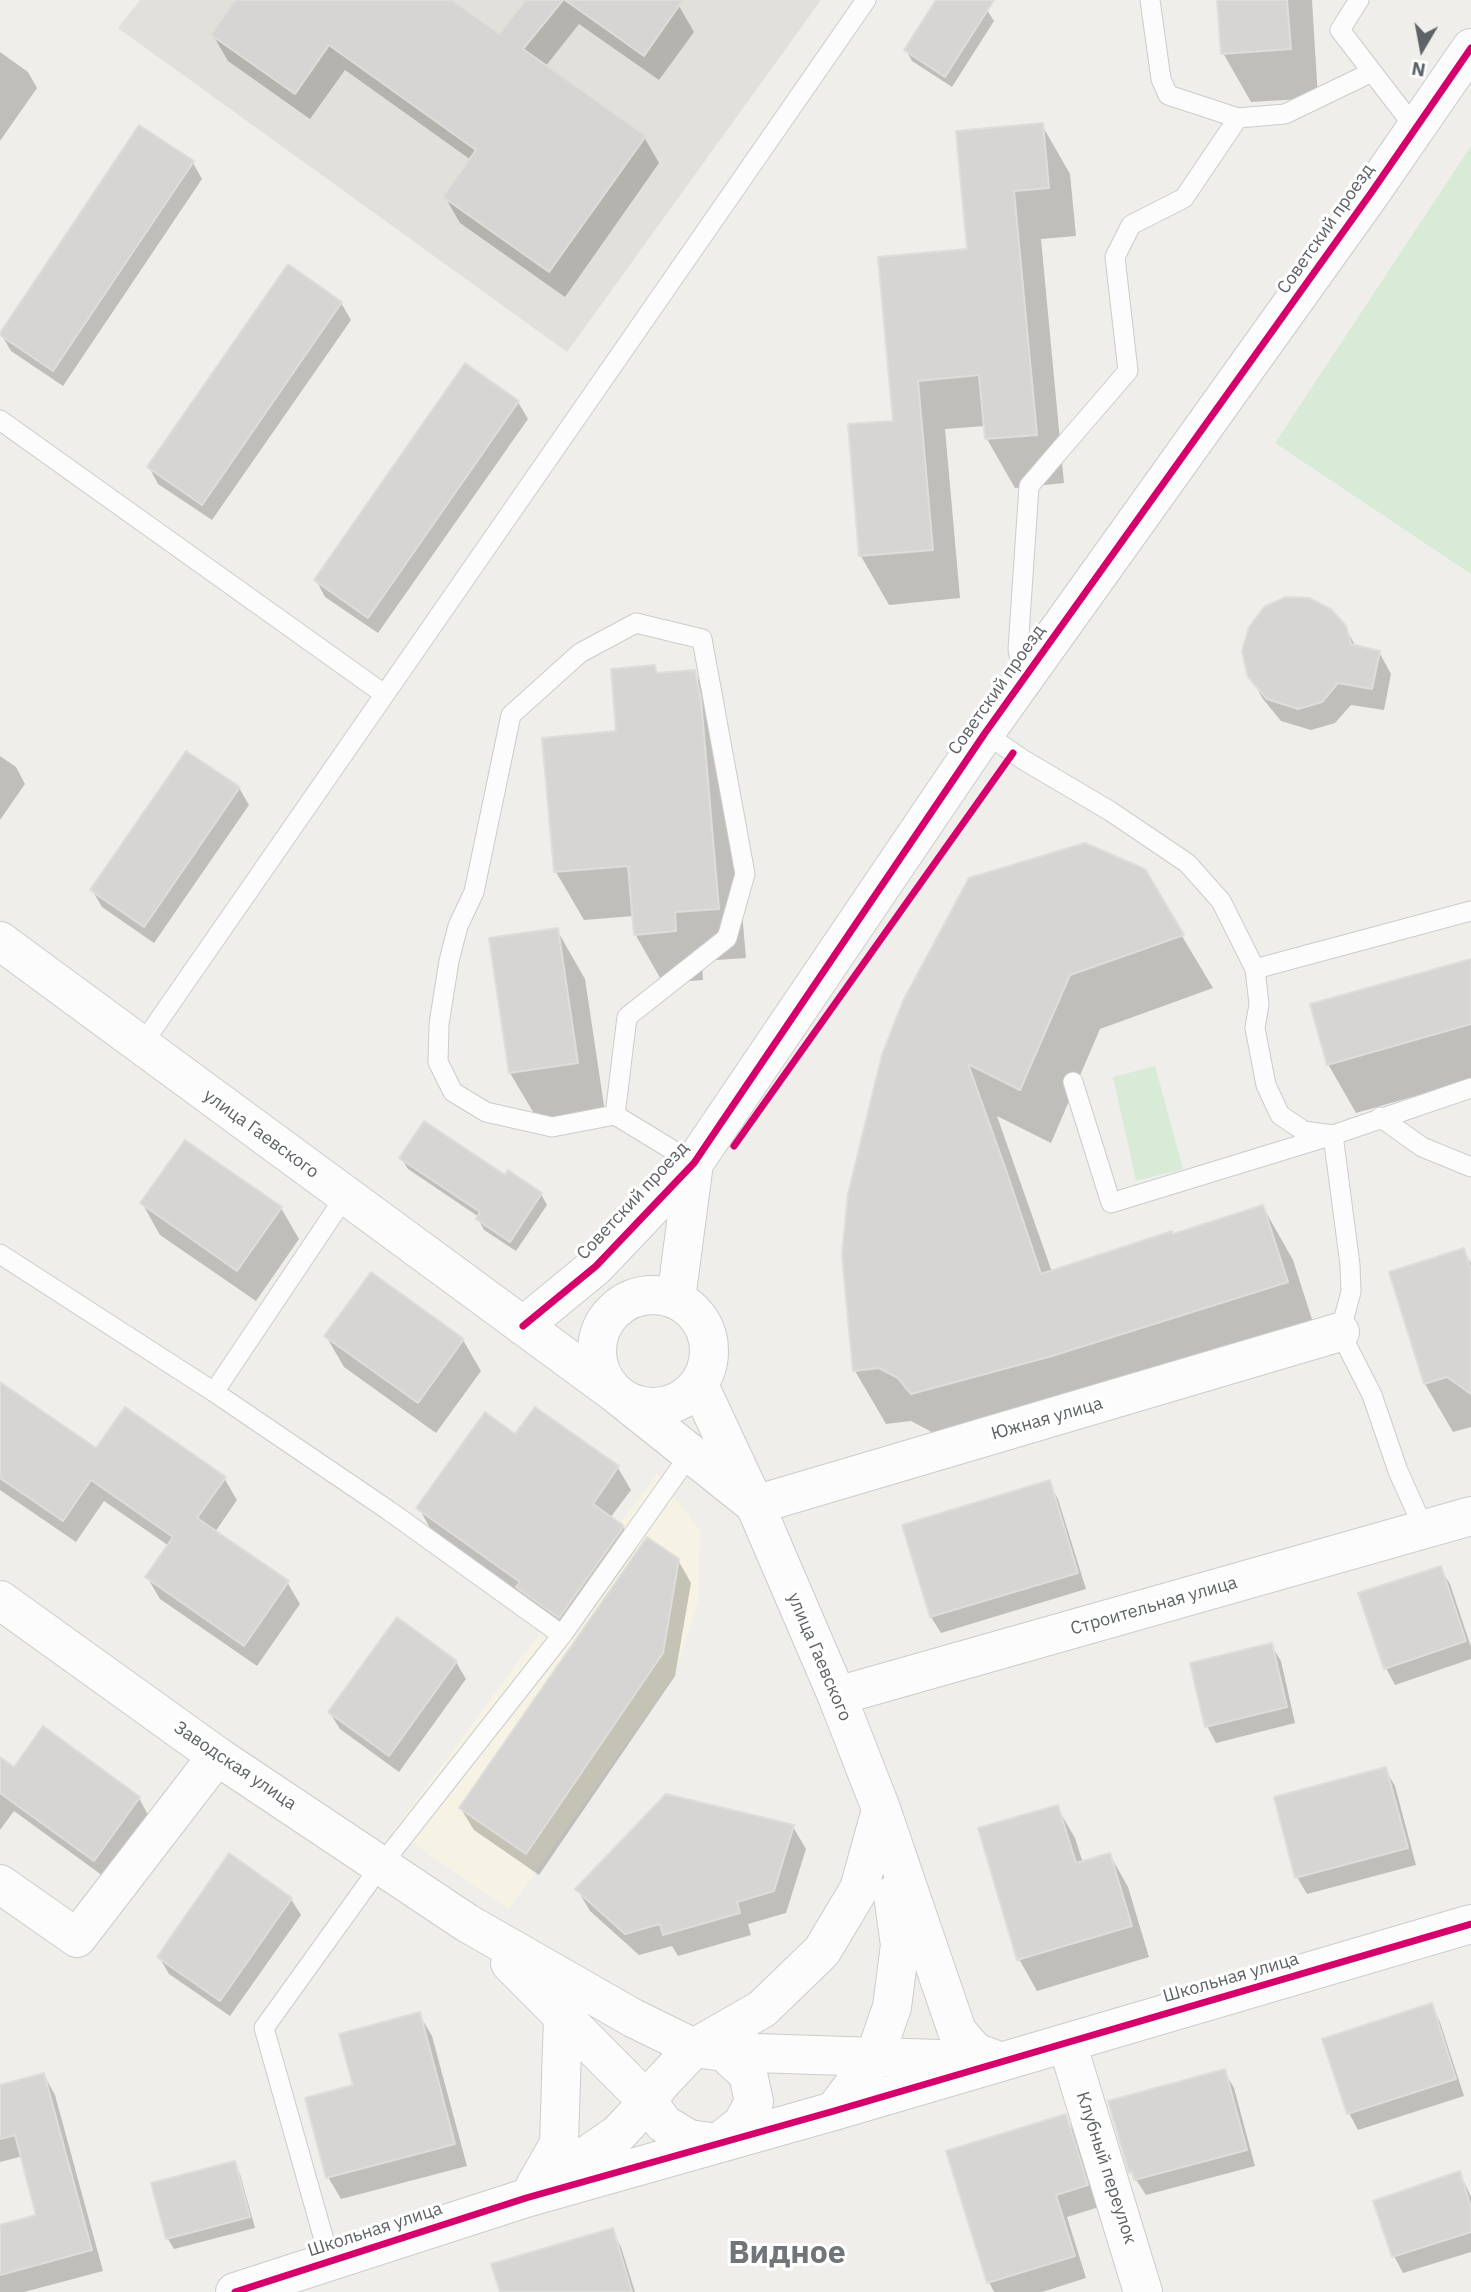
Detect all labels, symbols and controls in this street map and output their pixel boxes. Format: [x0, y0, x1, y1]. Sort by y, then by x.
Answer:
north arrow [1387, 14, 1457, 84]
text: N [1409, 57, 1427, 83]
street label: Советский проезд [1273, 160, 1379, 298]
street label: Советский проезд [944, 621, 1050, 759]
street label: улица Гаевского [199, 1085, 323, 1183]
street label: Советский проезд [573, 1137, 693, 1265]
street label: Южная улица [989, 1393, 1105, 1445]
street label: Строительная улица [1068, 1572, 1240, 1640]
street label: улица Гаевского [782, 1590, 856, 1724]
street label: Заводская улица [170, 1717, 300, 1815]
street label: Школьная улица [1161, 1948, 1301, 2008]
street label: Клубный переулок [1071, 2089, 1141, 2247]
street label: Школьная улица [305, 2198, 445, 2262]
district label: Видное [728, 2235, 846, 2273]

